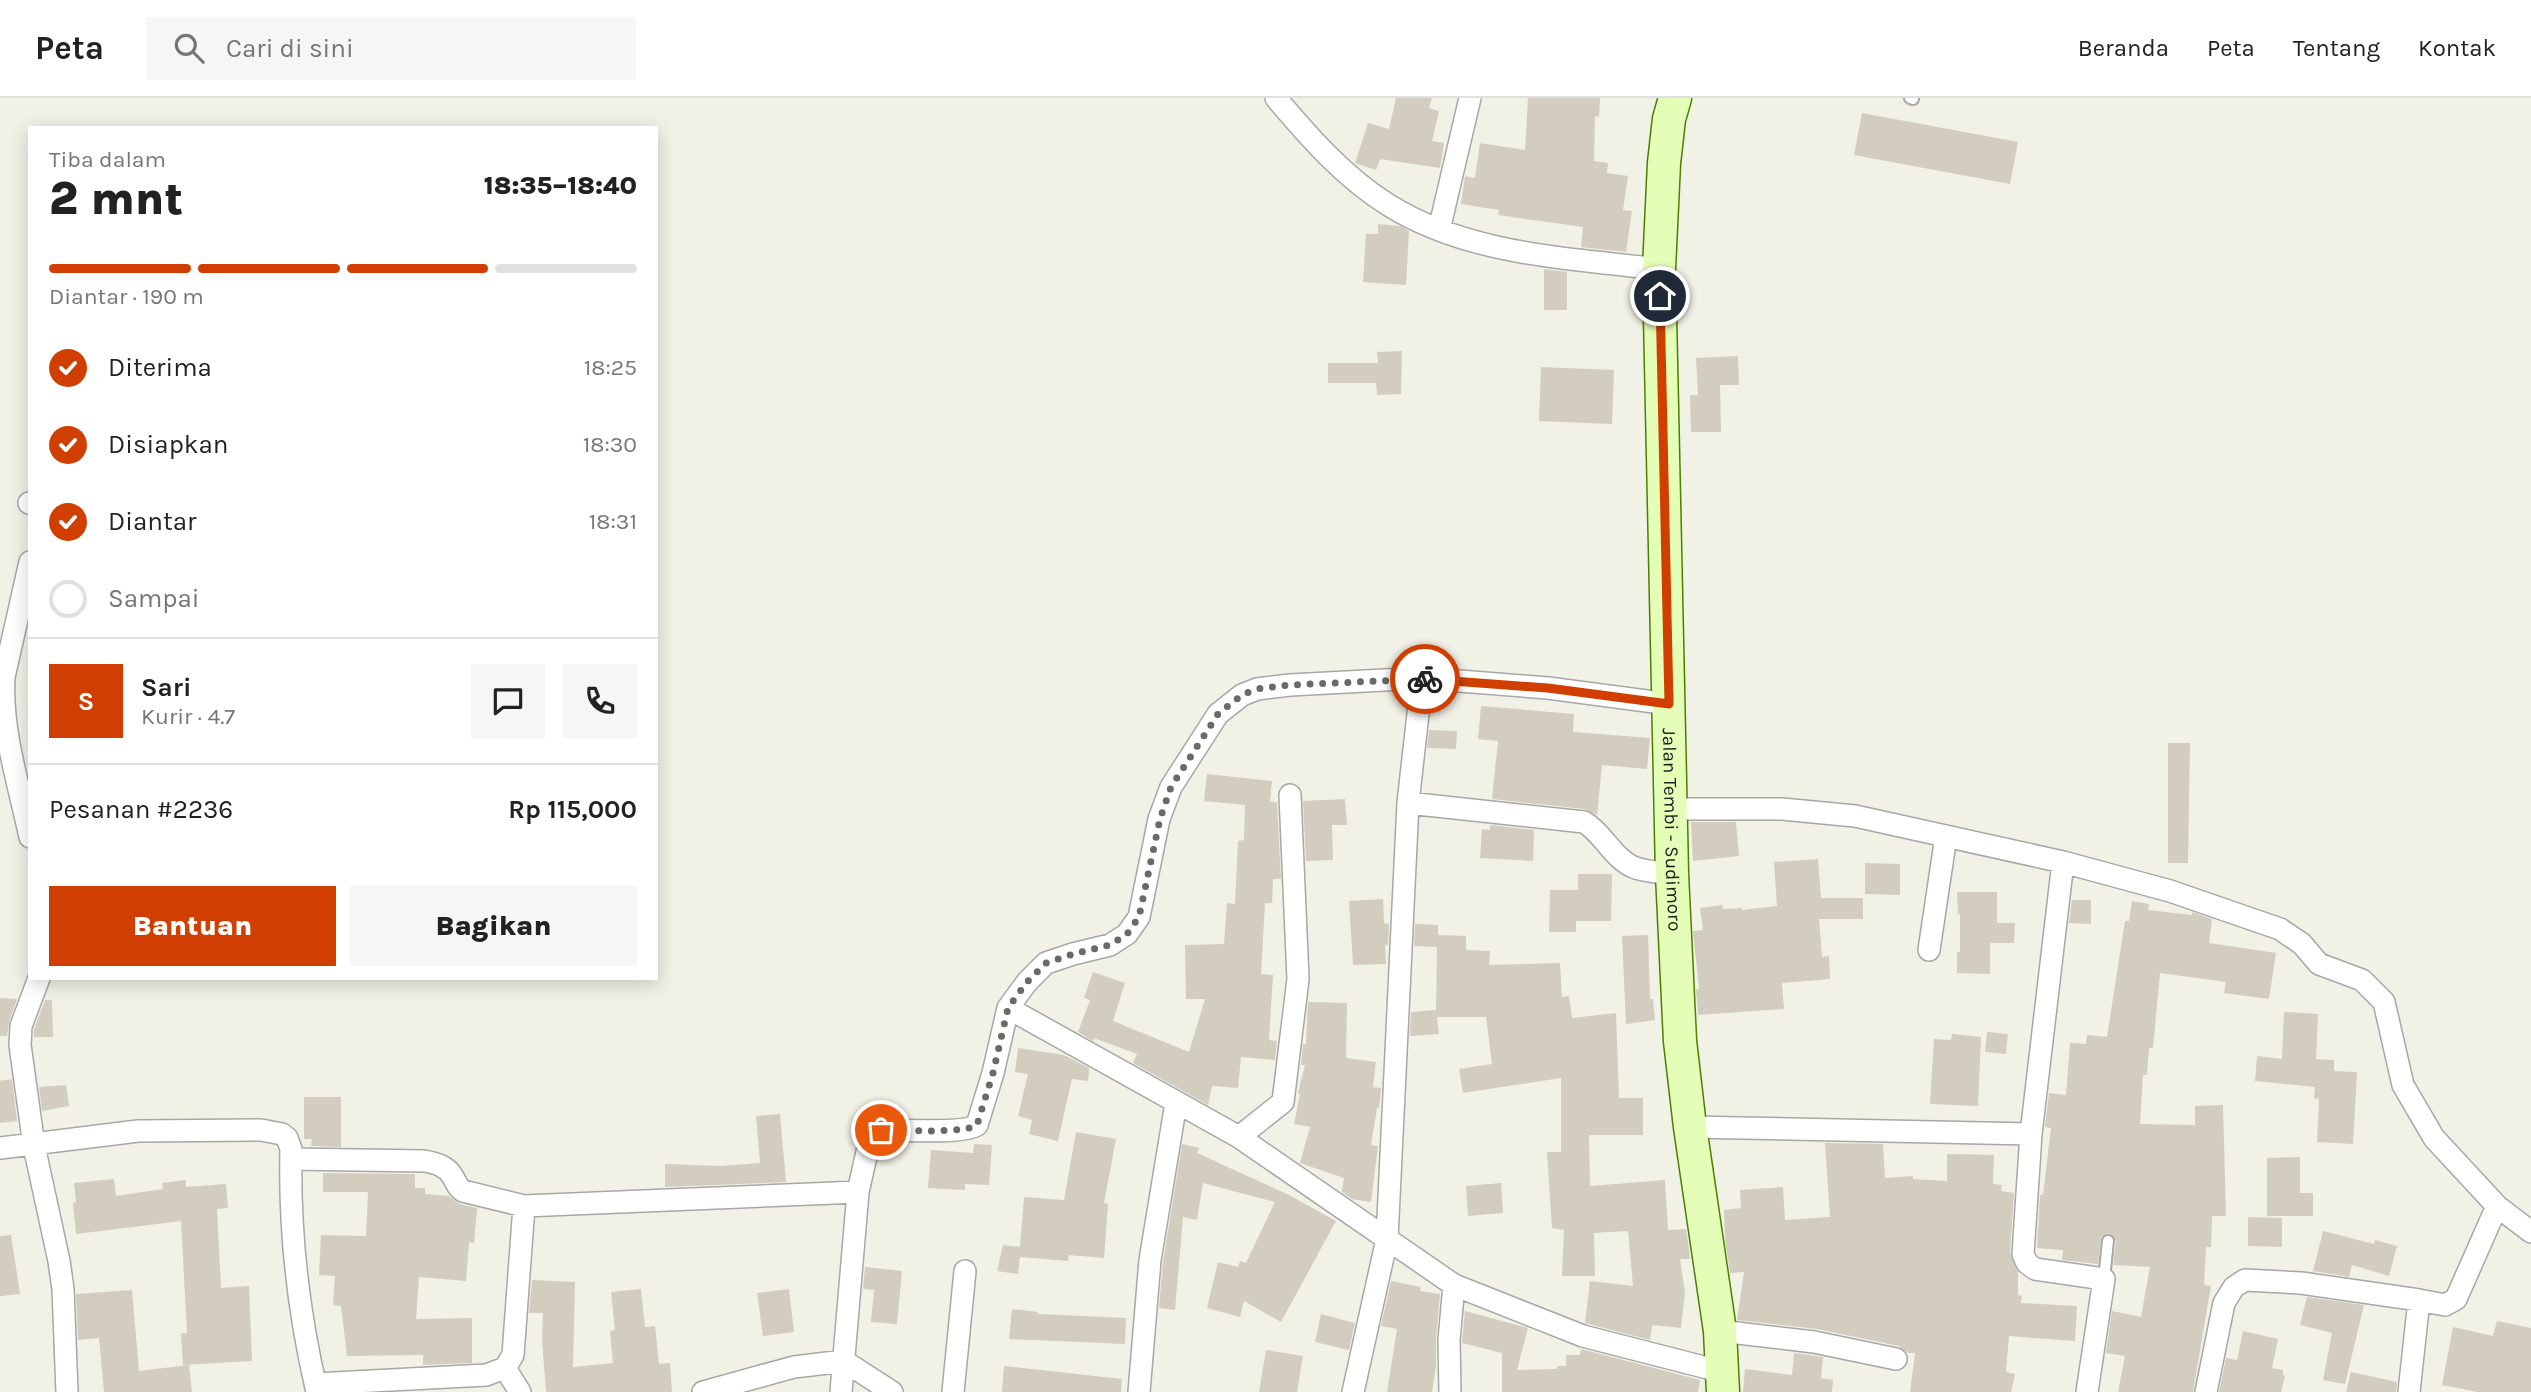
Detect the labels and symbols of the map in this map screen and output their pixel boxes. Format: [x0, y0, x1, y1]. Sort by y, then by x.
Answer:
pin [1630, 266, 1690, 326]
courier [1390, 644, 1460, 714]
street label: Jalan Tembi - Sudimoro [1658, 728, 1686, 932]
pin [851, 1100, 911, 1160]

